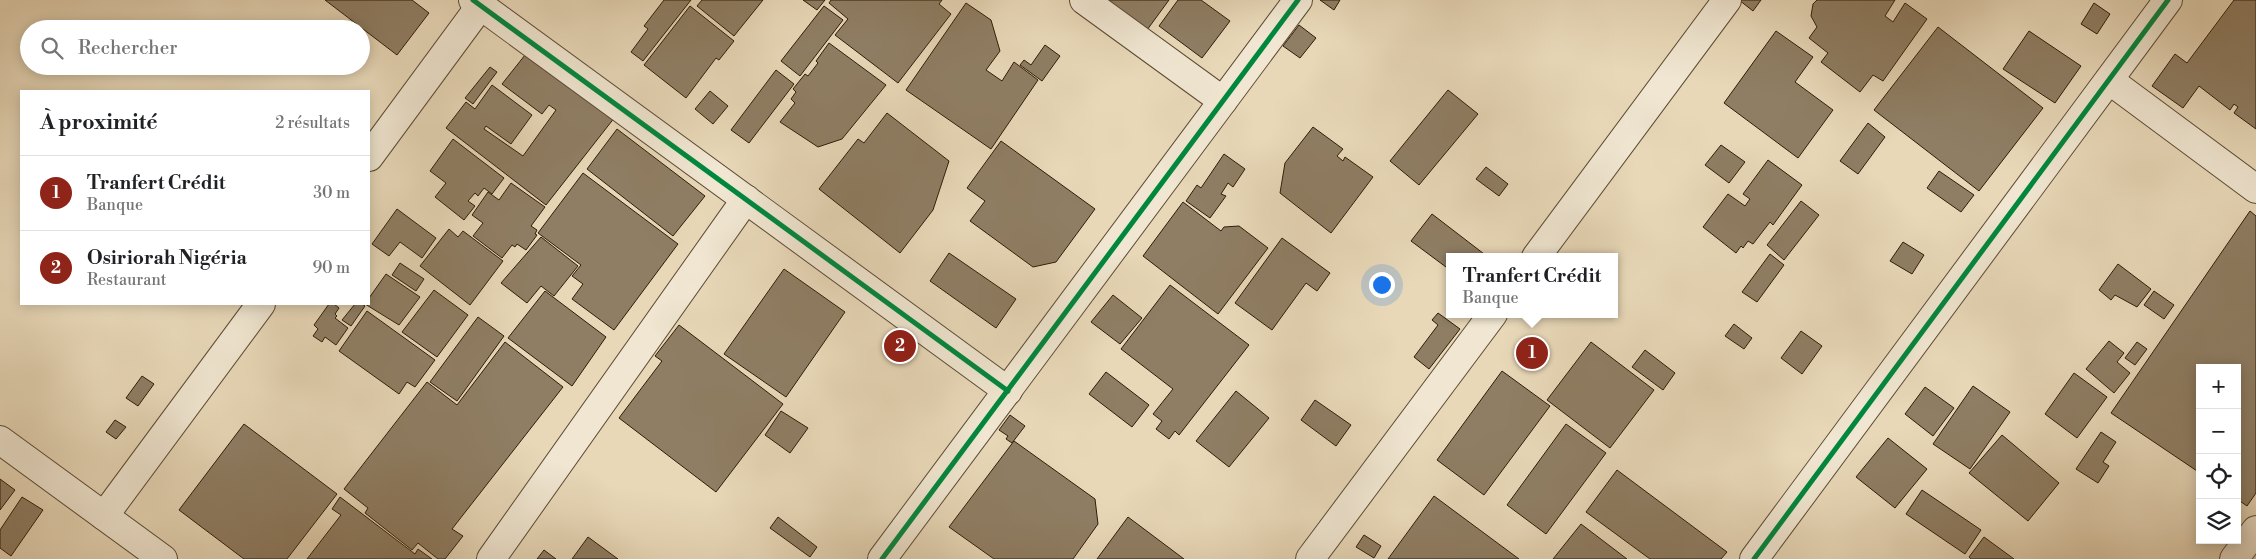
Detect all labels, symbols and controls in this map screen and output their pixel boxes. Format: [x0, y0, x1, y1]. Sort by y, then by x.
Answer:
search box [20, 20, 370, 75]
icon: search [38, 34, 66, 62]
text: Rechercher [78, 36, 177, 60]
text: À proximité [40, 110, 157, 136]
text: 2 résultats [275, 113, 350, 133]
text: Tranfert Crédit [87, 171, 226, 195]
text: 1 [52, 183, 60, 203]
text: 30 m [313, 183, 350, 203]
text: Banque [87, 195, 143, 215]
text: Osiriorah Nigéria [87, 246, 247, 270]
popup [1446, 253, 1618, 318]
text: 2 [51, 258, 61, 278]
text: 90 m [312, 258, 350, 278]
text: Tranfert Crédit [1463, 264, 1601, 288]
text: Restaurant [87, 270, 166, 290]
your location [1369, 272, 1395, 298]
text: Banque [1463, 288, 1519, 308]
pin: 2 [884, 327, 916, 365]
pin: 1 [1516, 334, 1548, 372]
map controls [2196, 364, 2241, 544]
button: + [2196, 364, 2241, 409]
button: − [2196, 409, 2241, 454]
button: locate [2196, 454, 2241, 499]
button: layers [2196, 499, 2241, 544]

